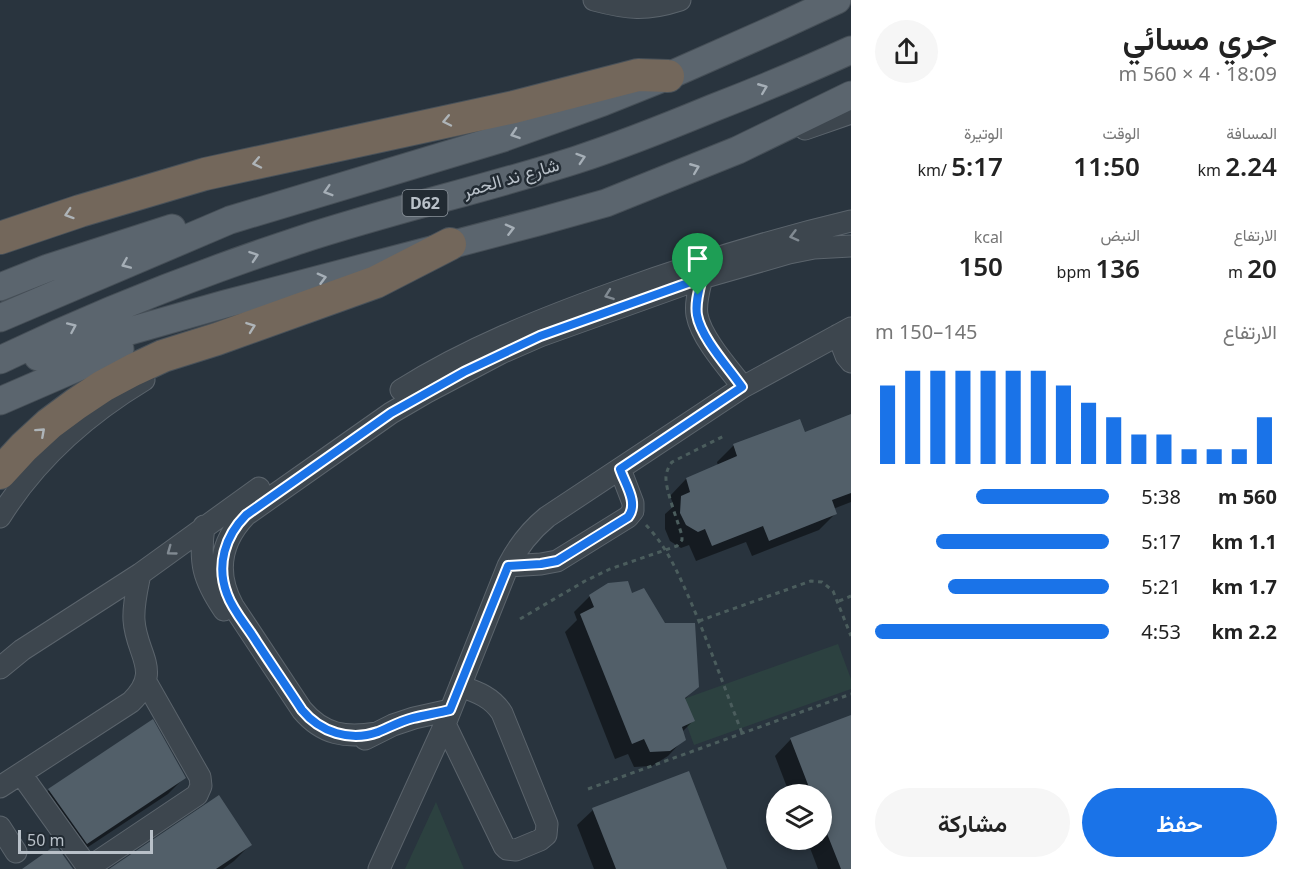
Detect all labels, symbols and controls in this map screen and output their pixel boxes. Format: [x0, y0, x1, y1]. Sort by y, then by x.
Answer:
text: جري مسائي [1123, 15, 1277, 60]
button: share [875, 20, 938, 83]
text: 18:09 · 4 × 560 m [1119, 60, 1277, 87]
one-way arrow [757, 83, 768, 95]
one-way arrow [442, 114, 452, 127]
text: الوتيرة [964, 122, 1003, 144]
text: الوقت [1102, 122, 1140, 144]
text: المسافة [1226, 122, 1277, 144]
one-way arrow [510, 126, 521, 139]
text: 5:17 [951, 148, 1003, 184]
text: 11:50 [1073, 148, 1140, 184]
text: 2.24 [1225, 148, 1277, 184]
street label: شارع ند الحمر [459, 152, 562, 203]
one-way arrow [575, 152, 586, 165]
one-way arrow [252, 156, 262, 169]
text: /km [918, 159, 951, 181]
text: km [1198, 159, 1225, 181]
one-way arrow [689, 162, 700, 175]
one-way arrow [324, 184, 334, 196]
road number: D62 [402, 190, 448, 216]
one-way arrow [64, 207, 75, 220]
one-way arrow [505, 224, 515, 236]
text: النبض [1100, 224, 1140, 246]
text: الارتفاع [1234, 224, 1277, 246]
text: kcal [974, 226, 1003, 248]
one-way arrow [789, 228, 799, 241]
pin [672, 233, 723, 295]
icon: arrive [681, 242, 714, 275]
text: 150 [958, 248, 1003, 284]
text: 136 [1095, 250, 1140, 286]
text: 20 [1247, 250, 1277, 286]
one-way arrow [248, 251, 259, 264]
one-way arrow [121, 257, 132, 269]
text: bpm [1057, 261, 1095, 283]
text: m [1228, 261, 1247, 283]
one-way arrow [316, 273, 327, 285]
one-way arrow [604, 287, 614, 300]
text: 145–150 m [875, 318, 978, 345]
text: الارتفاع [1223, 318, 1277, 345]
one-way arrow [245, 321, 256, 334]
one-way arrow [66, 322, 77, 334]
one-way arrow [34, 428, 45, 439]
text: 5:38 [1141, 483, 1181, 510]
text: 560 m [1218, 483, 1277, 510]
text: 5:17 [1141, 528, 1181, 555]
text: 1.1 km [1211, 528, 1277, 555]
one-way arrow [166, 544, 177, 555]
text: 5:21 [1141, 573, 1181, 600]
text: 1.7 km [1211, 573, 1277, 600]
text: 4:53 [1141, 618, 1181, 645]
text: 2.2 km [1211, 618, 1277, 645]
map controls [766, 784, 832, 850]
button: layers [766, 784, 832, 850]
button: مشاركة [875, 788, 1070, 857]
button: حفظ [1082, 788, 1277, 857]
scale bar [18, 827, 153, 854]
text: 50 m [27, 829, 64, 851]

